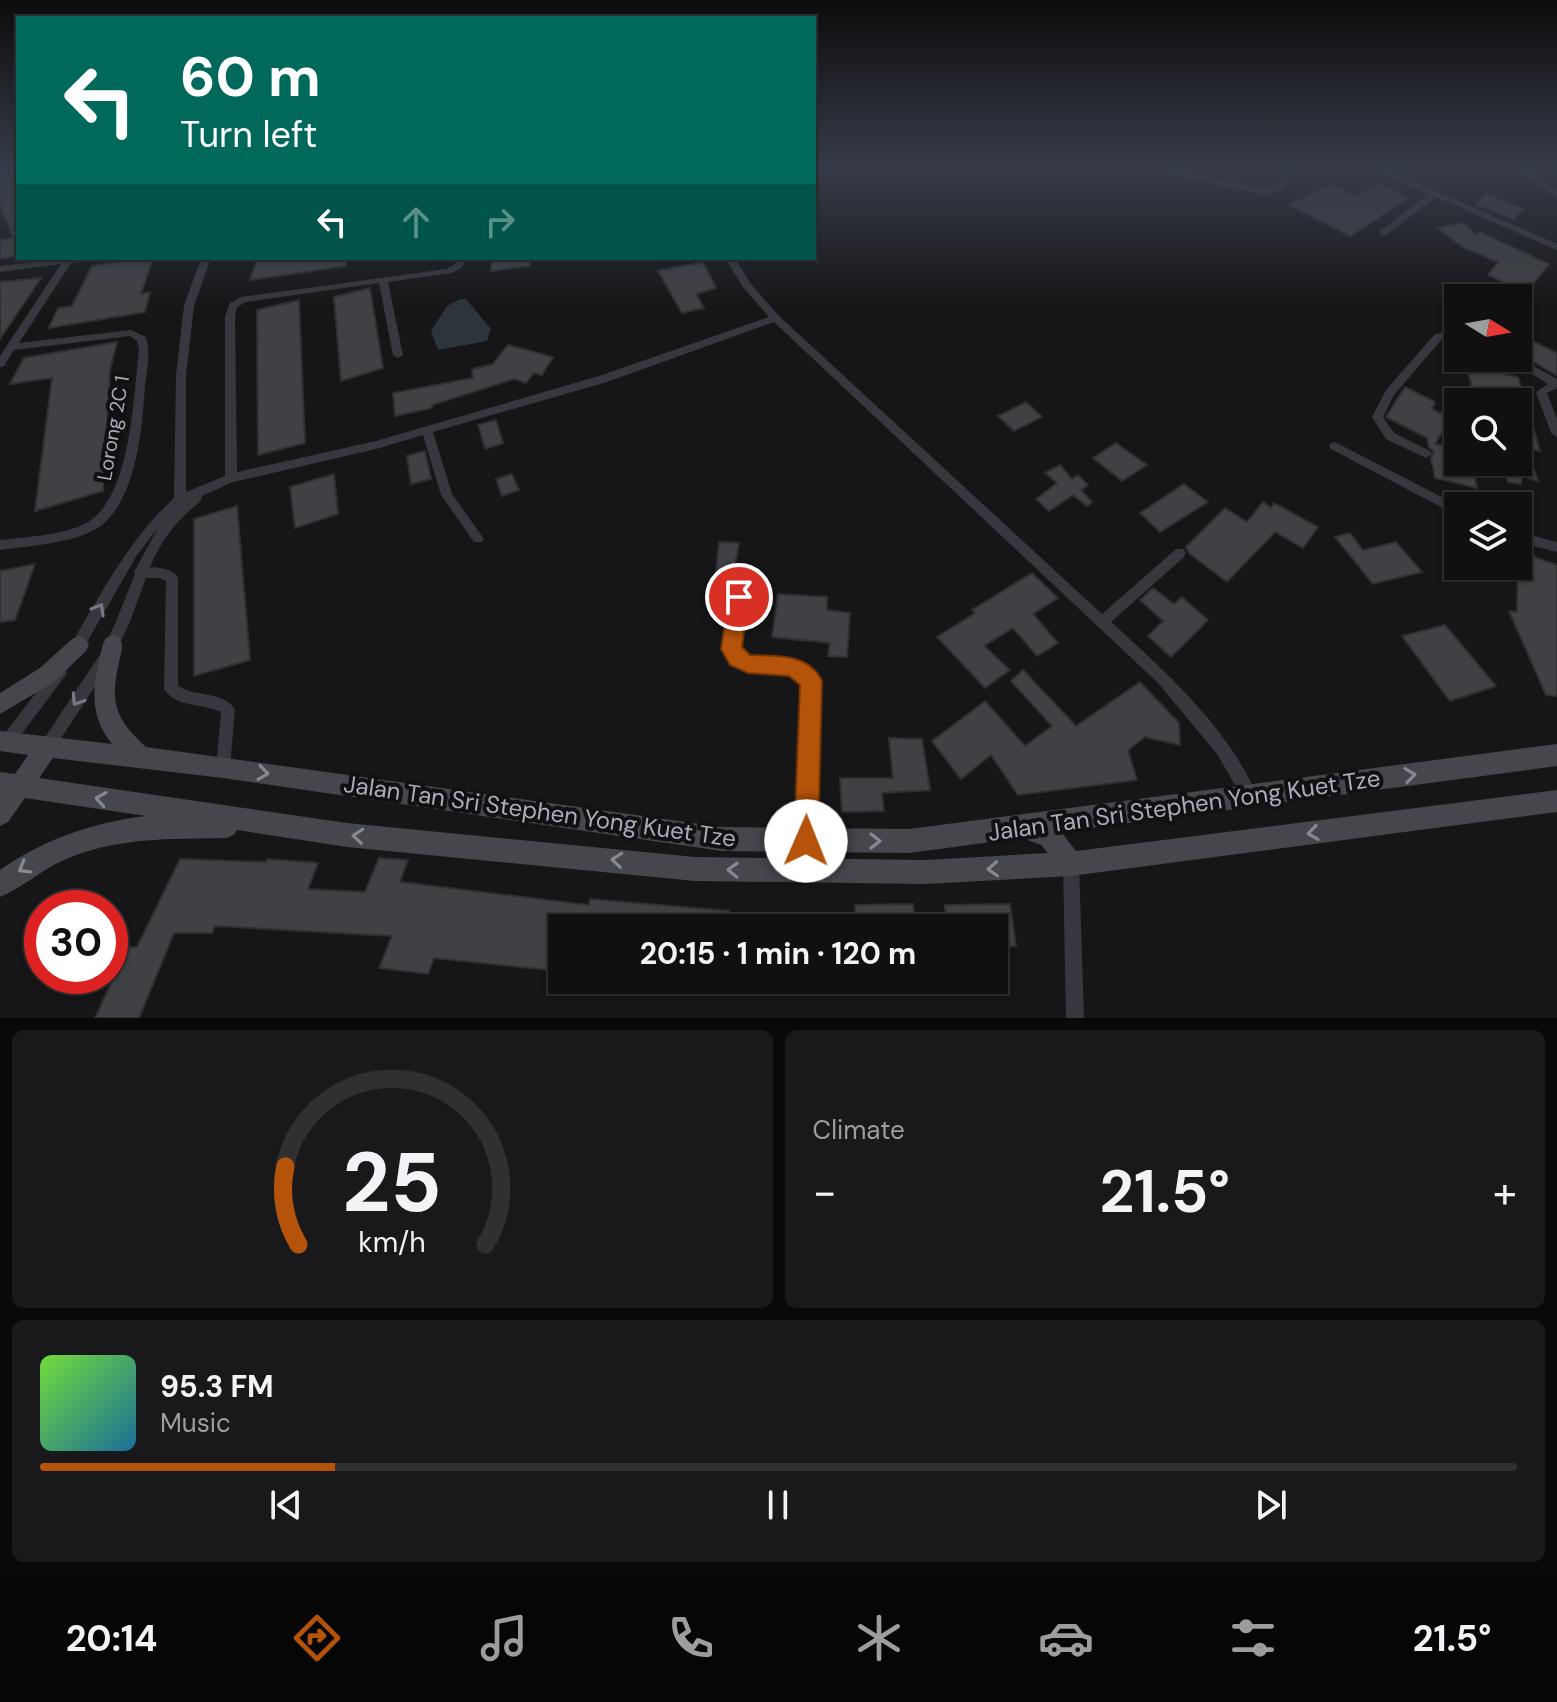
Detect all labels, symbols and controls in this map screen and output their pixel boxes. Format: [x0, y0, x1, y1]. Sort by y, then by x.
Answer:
text: 60 m [180, 40, 321, 113]
icon: left [48, 48, 152, 152]
text: Turn left [180, 111, 317, 158]
icon: left [310, 200, 354, 244]
icon: ahead [394, 200, 438, 244]
icon: right [478, 200, 522, 244]
north arrow [1444, 284, 1532, 372]
map controls [1444, 284, 1532, 580]
street label: Lorong 2C 1 [91, 374, 135, 482]
button: search [1444, 388, 1532, 476]
button: layers [1444, 492, 1532, 580]
pin [705, 563, 773, 631]
icon: arrive [717, 575, 761, 619]
one-way arrow [90, 603, 105, 618]
one-way arrow [72, 691, 87, 705]
street label: Jalan Tan Sri Stephen Yong Kuet Tze [986, 762, 1382, 848]
one-way arrow [256, 764, 270, 781]
one-way arrow [1404, 767, 1417, 784]
street label: Jalan Tan Sri Stephen Yong Kuet Tze [342, 768, 738, 854]
one-way arrow [94, 791, 108, 808]
position arrow [764, 799, 848, 883]
one-way arrow [1306, 825, 1319, 842]
one-way arrow [351, 828, 364, 845]
one-way arrow [869, 832, 882, 850]
one-way arrow [610, 851, 623, 868]
one-way arrow [18, 858, 33, 874]
one-way arrow [986, 860, 999, 877]
one-way arrow [726, 861, 739, 879]
speed limit sign: 30 [24, 890, 128, 994]
text: 20:15 · 1 min · 120 m [640, 934, 916, 973]
text: Climate [813, 1113, 905, 1147]
text: 25 [342, 1128, 442, 1237]
text: 21.5° [1099, 1152, 1230, 1231]
text: − [813, 1163, 837, 1221]
text: + [1493, 1163, 1517, 1221]
text: km/h [358, 1224, 426, 1261]
text: 95.3 FM [160, 1367, 274, 1406]
text: Music [160, 1406, 231, 1440]
icon: previous [264, 1483, 308, 1527]
icon: pause [756, 1483, 800, 1527]
icon: next [1249, 1483, 1293, 1527]
icon: directions [289, 1610, 345, 1666]
icon: music [476, 1610, 532, 1666]
icon: phone [663, 1610, 719, 1666]
icon: climate [851, 1610, 907, 1666]
icon: car [1038, 1610, 1094, 1666]
icon: filters [1225, 1610, 1281, 1666]
text: 20:14 [66, 1615, 157, 1662]
text: 21.5° [1413, 1615, 1491, 1662]

